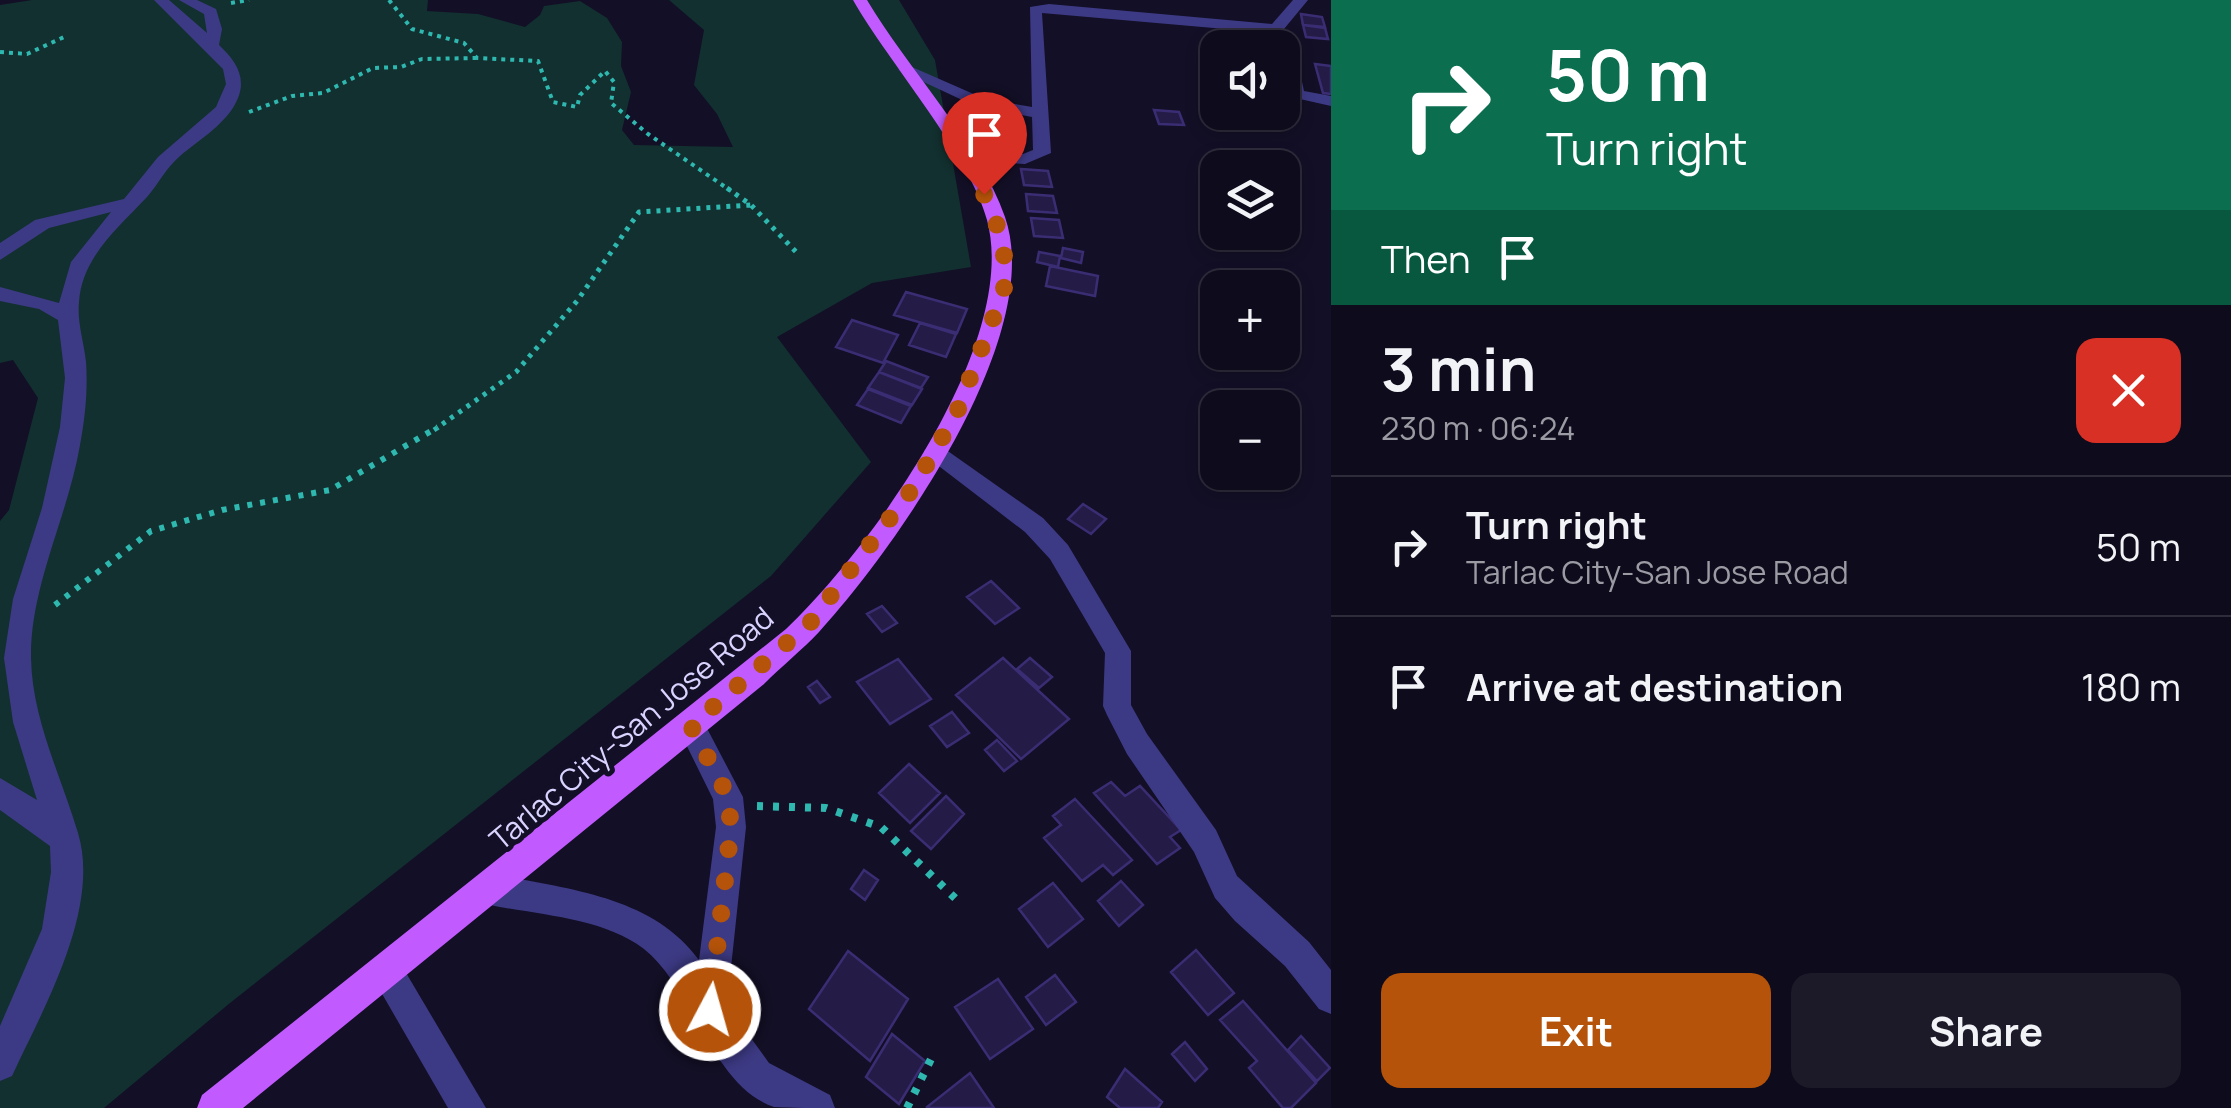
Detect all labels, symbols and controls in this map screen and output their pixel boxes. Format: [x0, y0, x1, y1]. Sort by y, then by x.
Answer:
text: 50 m [1546, 26, 1710, 122]
map controls [1200, 30, 1300, 490]
button: sound [1200, 30, 1300, 130]
icon: right [1381, 40, 1511, 170]
pin [942, 92, 1027, 195]
icon: arrive [957, 107, 1012, 162]
text: Turn right [1546, 117, 1747, 179]
button: layers [1200, 150, 1300, 250]
icon: arrive [1490, 230, 1545, 285]
text: Then [1381, 232, 1470, 284]
button: + [1200, 270, 1300, 370]
text: 3 min [1381, 327, 1536, 409]
button: close [2076, 338, 2181, 443]
button: − [1200, 390, 1300, 490]
text: 230 m · 06:24 [1381, 406, 1575, 450]
text: Turn right [1466, 498, 1647, 550]
icon: right [1381, 519, 1436, 574]
text: 50 m [2096, 520, 2181, 572]
text: Tarlac City-San Jose Road [1466, 550, 1849, 594]
street label: Tarlac City-San Jose Road [480, 597, 782, 859]
icon: arrive [1381, 659, 1436, 714]
text: Arrive at destination [1466, 660, 1843, 712]
text: 180 m [2081, 660, 2181, 712]
position arrow [658, 958, 762, 1062]
button: Exit [1381, 973, 1771, 1088]
button: Share [1791, 973, 2181, 1088]

